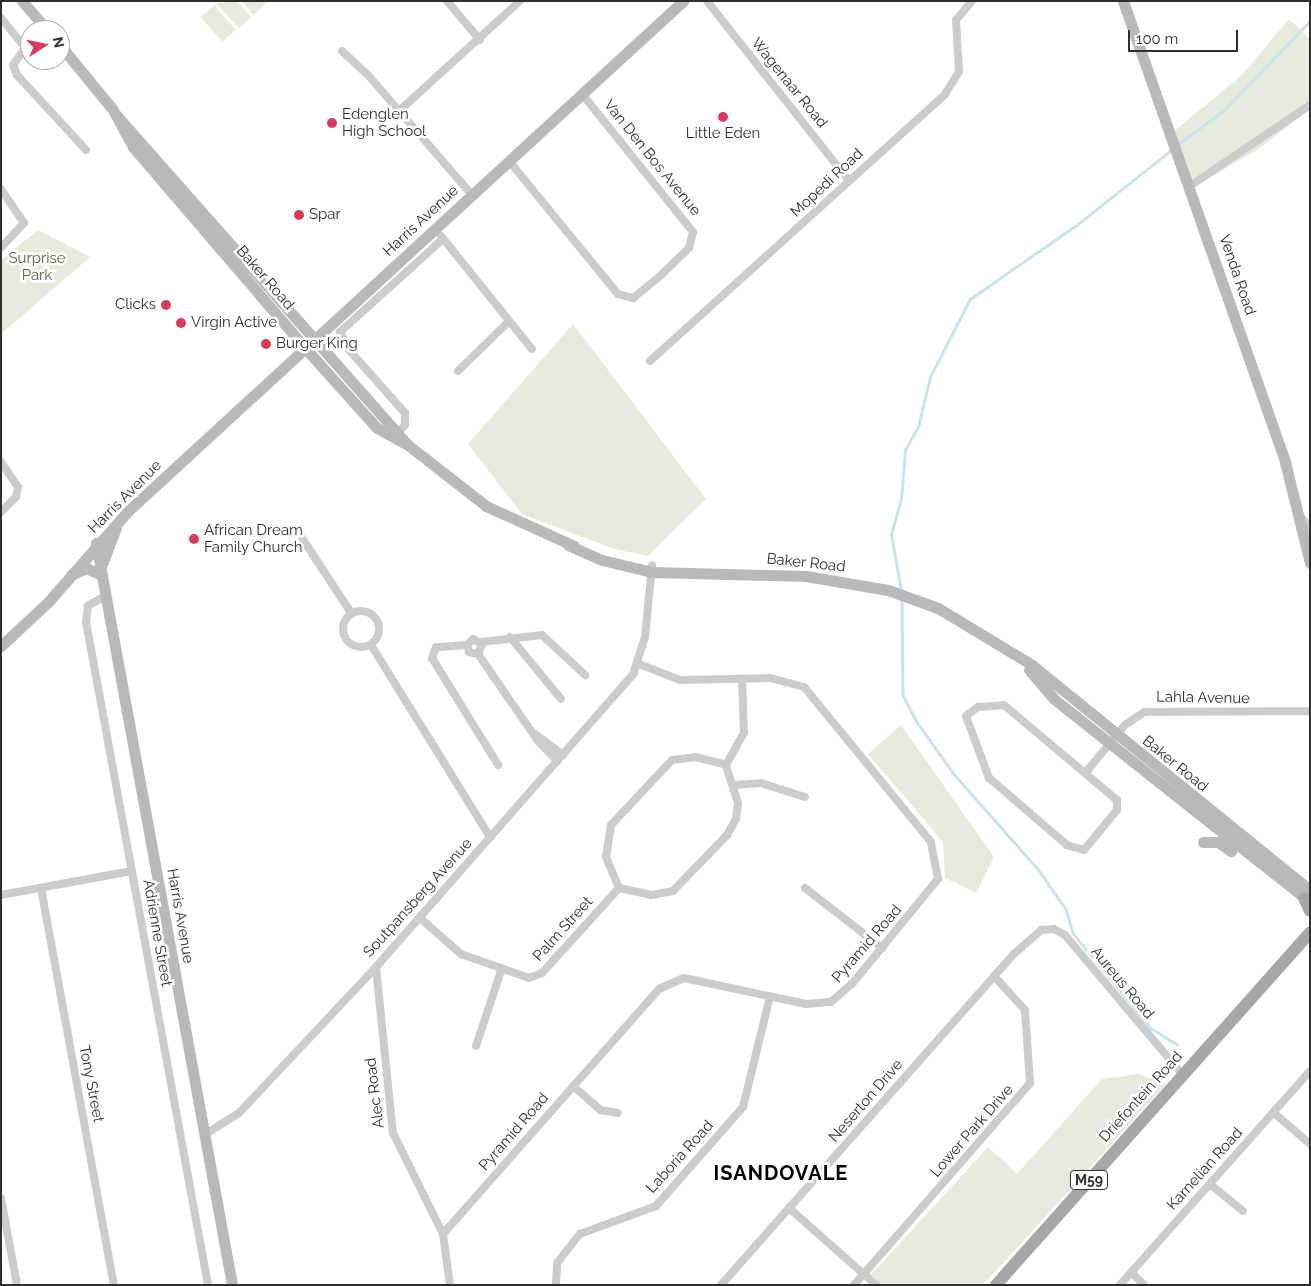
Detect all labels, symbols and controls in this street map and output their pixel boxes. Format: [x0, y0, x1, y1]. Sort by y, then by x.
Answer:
north arrow [20, 20, 70, 70]
scale bar [1131, 20, 1241, 52]
text: 100 m [1136, 30, 1178, 48]
street label: Wagenaar Road [747, 34, 831, 132]
text: N [50, 36, 68, 49]
street label: Van Den Bos Avenue [599, 96, 705, 220]
place label: Edenglen High School [342, 105, 426, 140]
marker: Little Eden [717, 111, 729, 123]
marker: Edenglen High School [326, 117, 338, 129]
place label: Little Eden [686, 125, 760, 143]
street label: Mopedi Road [787, 145, 867, 221]
street label: Harris Avenue [380, 181, 462, 261]
place label: Spar [309, 206, 341, 224]
marker: Spar [293, 209, 305, 221]
street label: Venda Road [1215, 232, 1259, 318]
street label: Baker Road [232, 242, 298, 314]
park label: Surprise Park [8, 249, 66, 284]
place label: Clicks [115, 296, 156, 314]
marker: Clicks [160, 299, 172, 311]
place label: Virgin Active [191, 314, 278, 332]
marker: Virgin Active [175, 317, 187, 329]
place label: Burger King [276, 335, 358, 353]
marker: Burger King [260, 338, 272, 350]
street label: Harris Avenue [84, 456, 166, 538]
place label: African Dream Family Church [204, 521, 303, 556]
marker: African Dream Family Church [188, 533, 200, 545]
street label: Baker Road [765, 550, 847, 576]
street label: Lahla Avenue [1156, 688, 1250, 708]
street label: Baker Road [1138, 732, 1212, 796]
street label: Soutpansberg Avenue [360, 835, 476, 961]
street label: Harris Avenue [163, 867, 197, 965]
street label: Adrienne Street [139, 878, 175, 988]
street label: Palm Street [529, 893, 597, 965]
street label: Pyramid Road [828, 901, 906, 987]
street label: Aureus Road [1087, 943, 1157, 1023]
street label: Tony Street [75, 1044, 107, 1124]
street label: Driefontein Road [1096, 1048, 1186, 1146]
street label: Neserton Drive [825, 1056, 907, 1146]
street label: Alec Road [362, 1057, 388, 1129]
street label: Lower Park Drive [927, 1081, 1017, 1181]
street label: Pyramid Road [475, 1089, 553, 1175]
street label: Laboria Road [643, 1117, 717, 1197]
street label: Karnelian Road [1163, 1124, 1247, 1214]
district label: ISANDOVALE [712, 1161, 850, 1185]
road number: M59 [1069, 1168, 1109, 1192]

